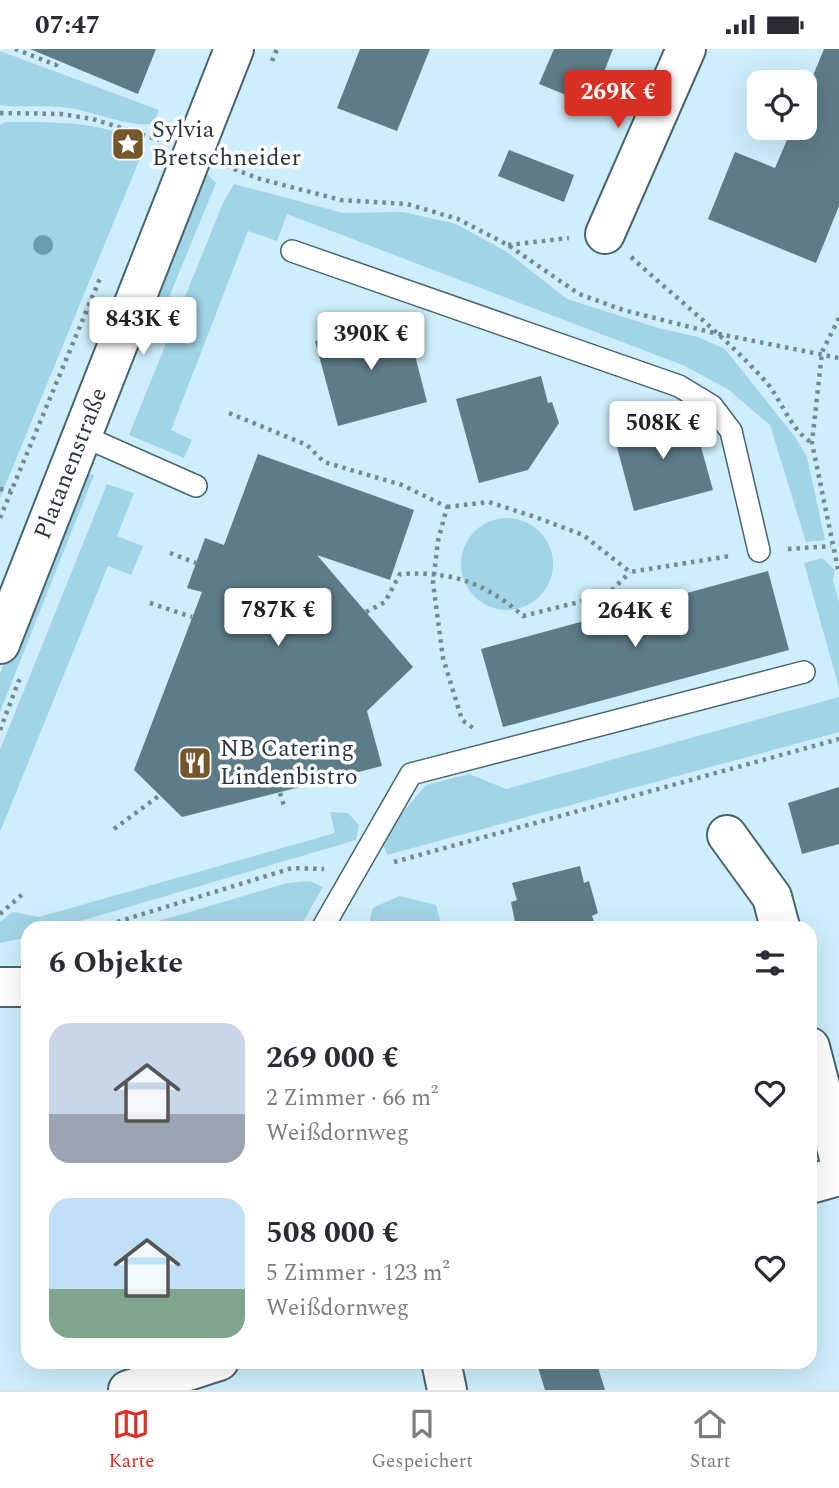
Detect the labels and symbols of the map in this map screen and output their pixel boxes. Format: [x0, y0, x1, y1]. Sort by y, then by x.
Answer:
pin: 269K € [561, 71, 675, 130]
place label: Sylvia Bretschneider [152, 112, 301, 176]
place icon: Sylvia Bretschneider [109, 125, 147, 163]
pin: 843K € [86, 297, 200, 357]
pin: 390K € [314, 313, 428, 372]
street label: Platanenstraße [25, 382, 117, 545]
pin: 508K € [606, 401, 720, 461]
pin: 787K € [221, 589, 335, 648]
pin: 264K € [578, 589, 692, 649]
place label: NB Catering Lindenbistro [220, 731, 358, 795]
restaurant icon: NB Catering Lindenbistro [176, 744, 214, 782]

